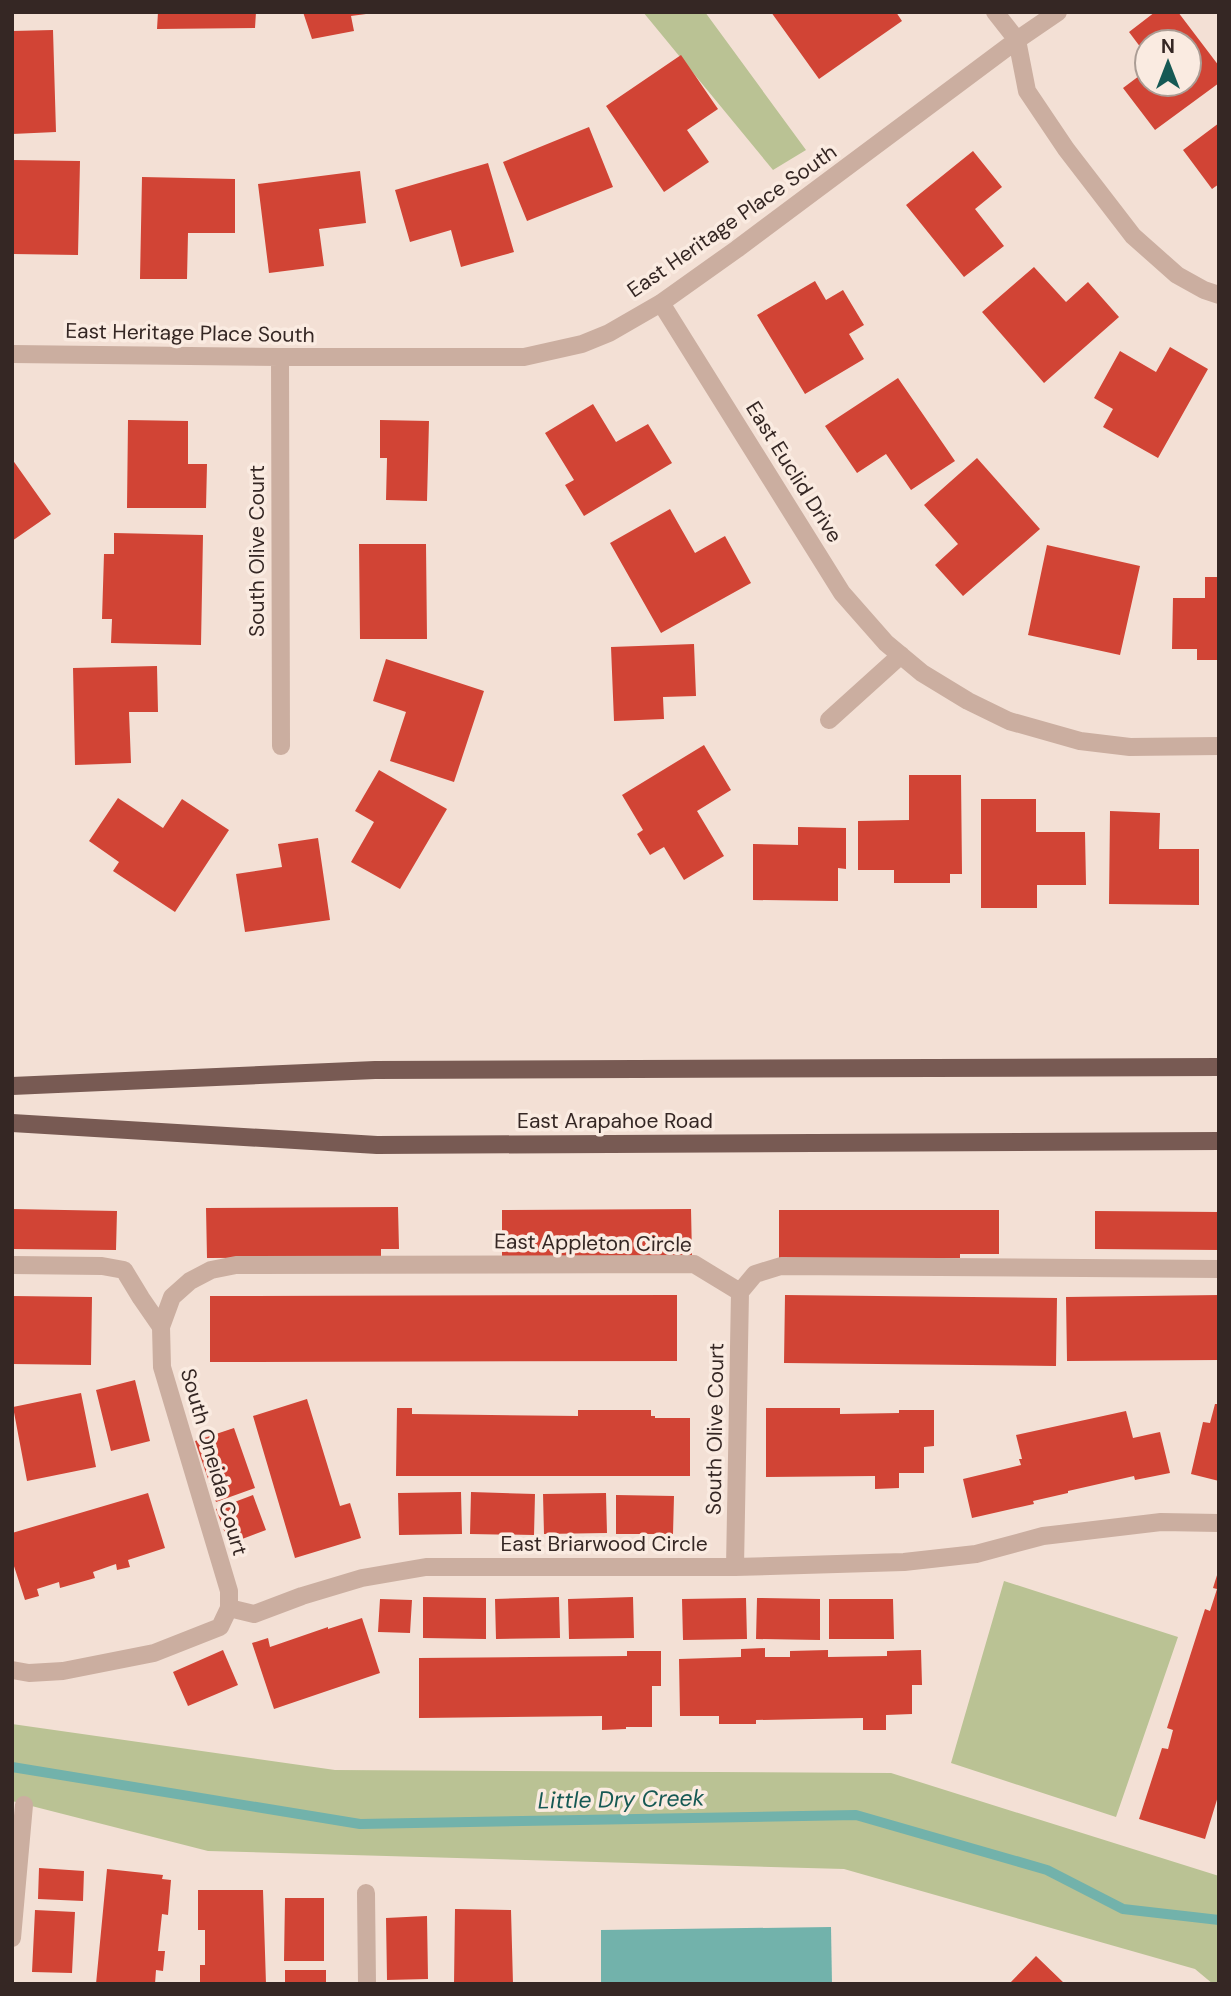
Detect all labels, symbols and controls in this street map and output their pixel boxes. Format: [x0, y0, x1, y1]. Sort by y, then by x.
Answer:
north arrow [1133, 28, 1203, 98]
text: N [1161, 34, 1175, 59]
street label: East Heritage Place South [622, 138, 842, 304]
street label: East Heritage Place South [65, 317, 315, 349]
street label: East Euclid Drive [739, 396, 849, 548]
street label: South Olive Court [243, 465, 271, 637]
street label: East Arapahoe Road [517, 1107, 713, 1135]
street label: East Appleton Circle [494, 1227, 692, 1259]
street label: South Olive Court [699, 1343, 731, 1515]
street label: South Oneida Court [174, 1365, 254, 1559]
street label: East Briarwood Circle [500, 1530, 708, 1558]
water label: Little Dry Creek [537, 1783, 705, 1815]

